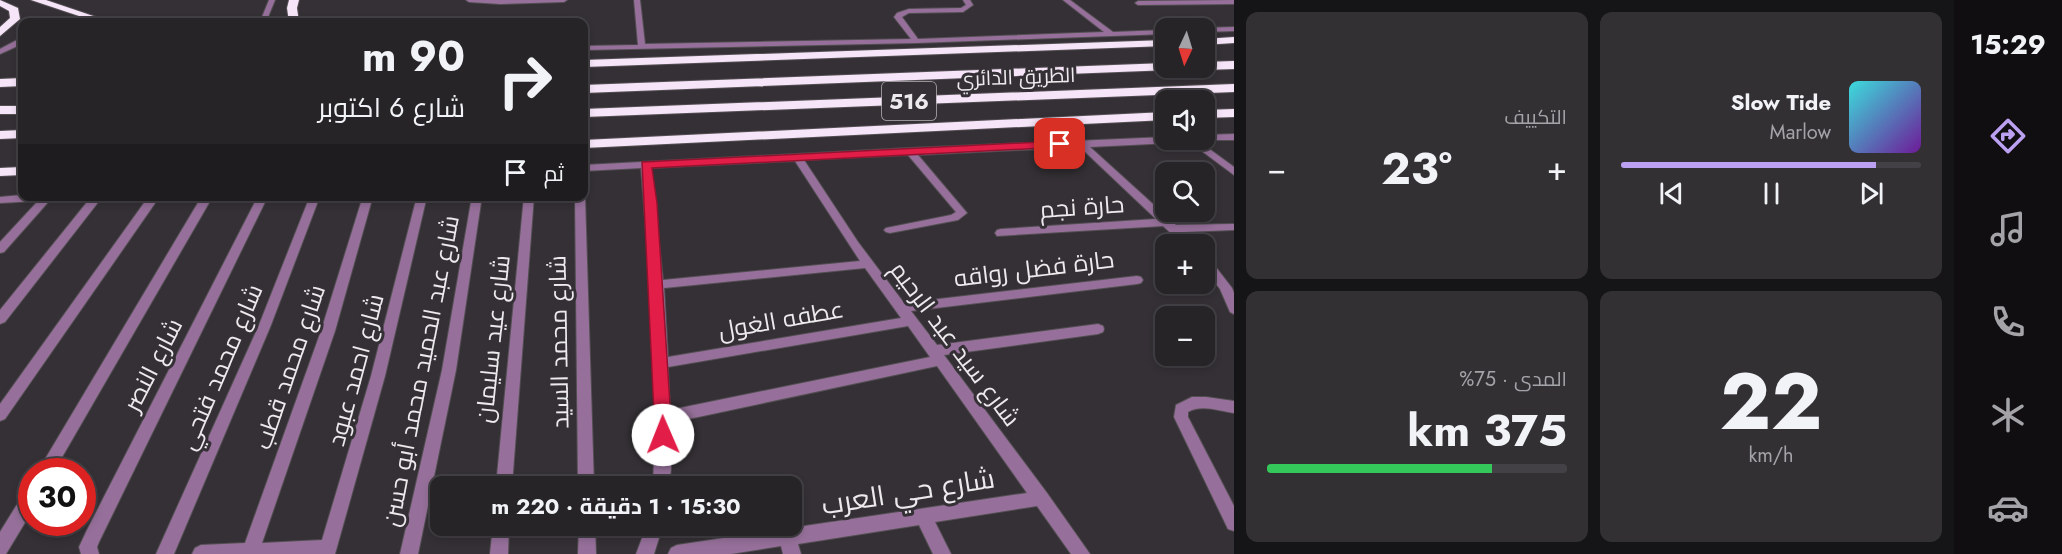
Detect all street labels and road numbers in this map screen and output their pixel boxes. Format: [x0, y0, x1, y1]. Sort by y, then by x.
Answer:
street label: الطريق الدائري [956, 61, 1076, 95]
road number: 516 [882, 82, 936, 120]
street label: حارة نجم [1039, 186, 1125, 227]
street label: شارع عبد الحميد محمد أبو حسن [373, 212, 468, 529]
street label: حارة فضل رواقه [952, 241, 1116, 296]
street label: شارع عيد سليمان [466, 253, 519, 425]
street label: شارع سيد عبد الرحيم [882, 254, 1029, 433]
street label: شارع محمد السيد [539, 255, 578, 429]
street label: شارع محمد فتحي [170, 278, 273, 456]
street label: شارع محمد قطب [245, 280, 334, 454]
street label: شارع احمد عبود [318, 290, 393, 450]
street label: عطفه الغول [715, 291, 846, 348]
street label: شارع النصر [113, 312, 191, 419]
street label: شارع حي العرب [819, 458, 998, 526]

